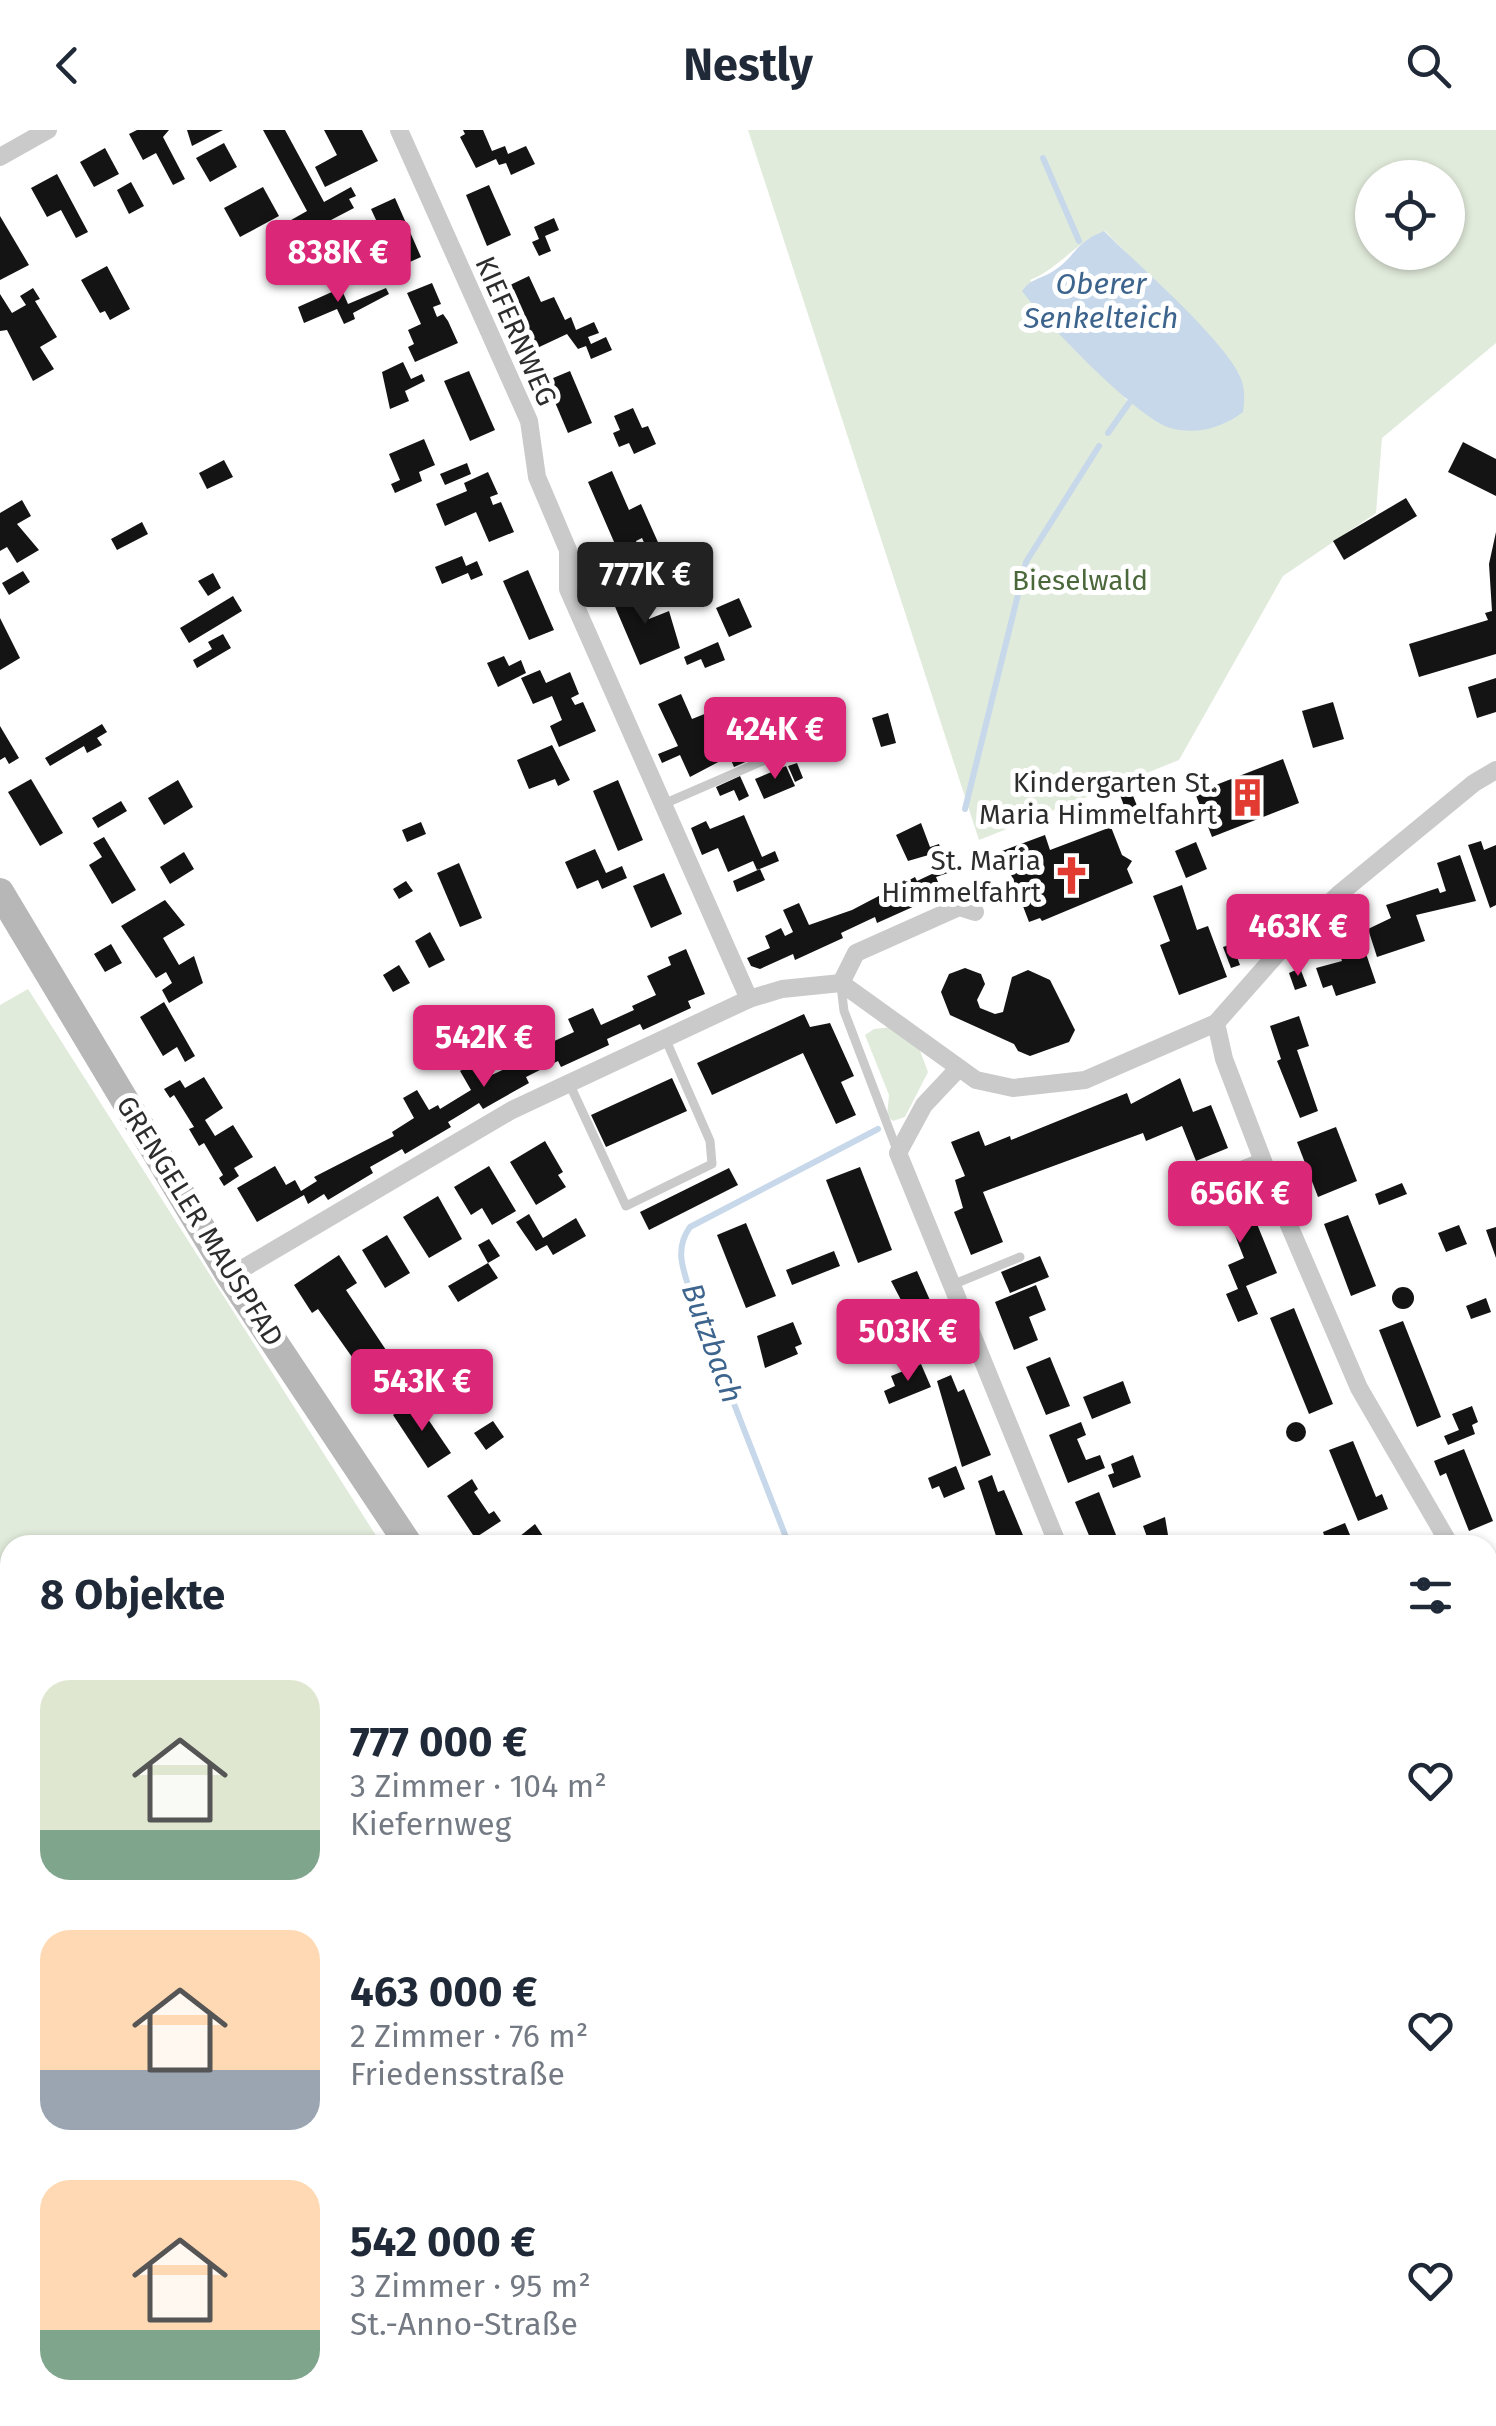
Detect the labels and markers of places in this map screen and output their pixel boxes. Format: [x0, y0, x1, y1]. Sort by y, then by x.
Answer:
pin: 838K € [257, 220, 419, 305]
pin: 777K € [564, 542, 726, 627]
pin: 424K € [694, 697, 856, 782]
place label: Kindergarten St. Maria Himmelfahrt [979, 766, 1218, 831]
building icon: Kindergarten St. Maria Himmelfahrt [1226, 777, 1268, 819]
place label: St. Maria Himmelfahrt [881, 844, 1042, 909]
church icon: St. Maria Himmelfahrt [1050, 855, 1092, 897]
pin: 463K € [1217, 894, 1379, 979]
pin: 542K € [403, 1005, 565, 1090]
pin: 656K € [1159, 1161, 1321, 1246]
pin: 503K € [827, 1299, 989, 1384]
pin: 543K € [341, 1349, 503, 1434]

